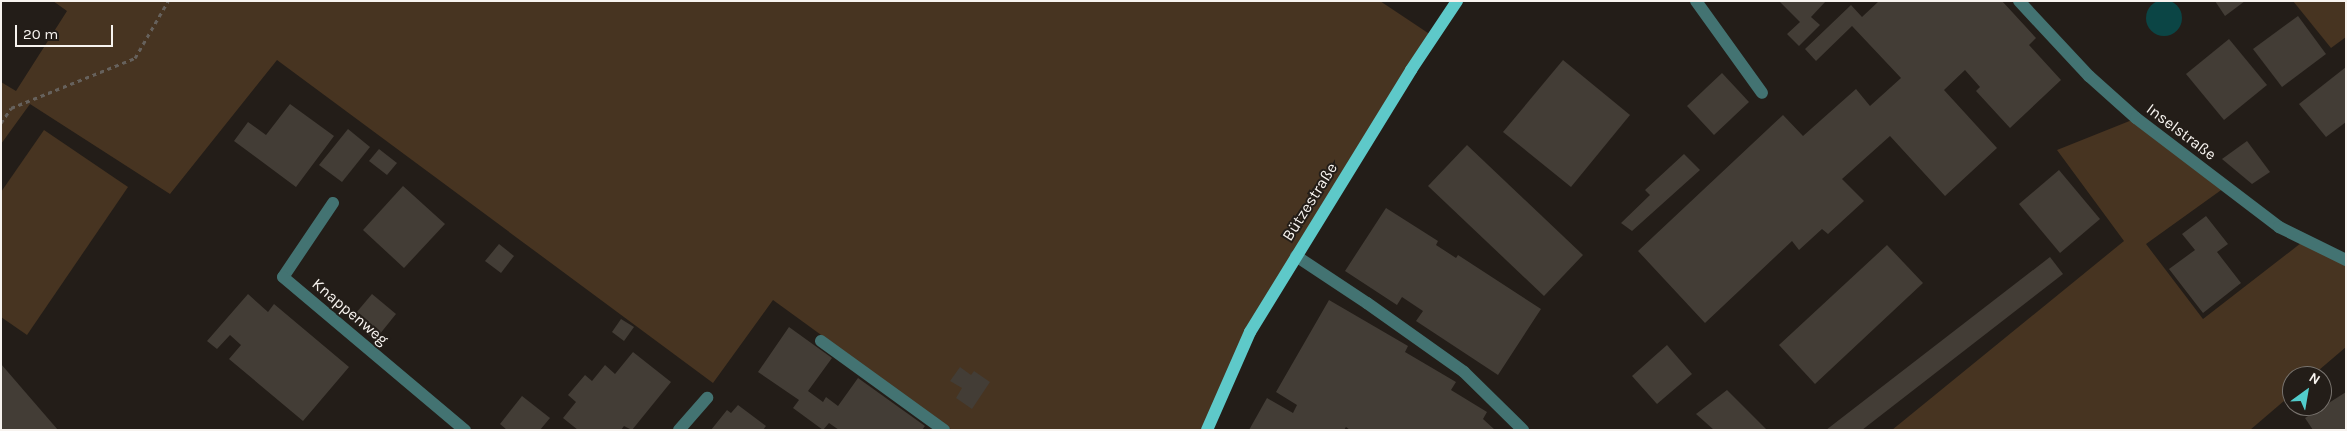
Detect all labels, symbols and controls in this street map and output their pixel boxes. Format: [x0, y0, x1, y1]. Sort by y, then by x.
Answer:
scale bar [18, 15, 115, 47]
text: 20 m [23, 25, 58, 43]
street label: Inselstraße [2142, 100, 2220, 164]
street label: Bützestraße [1278, 159, 1342, 245]
street label: Knappenweg [308, 275, 392, 349]
north arrow [2282, 366, 2332, 416]
text: N [2306, 369, 2323, 389]

